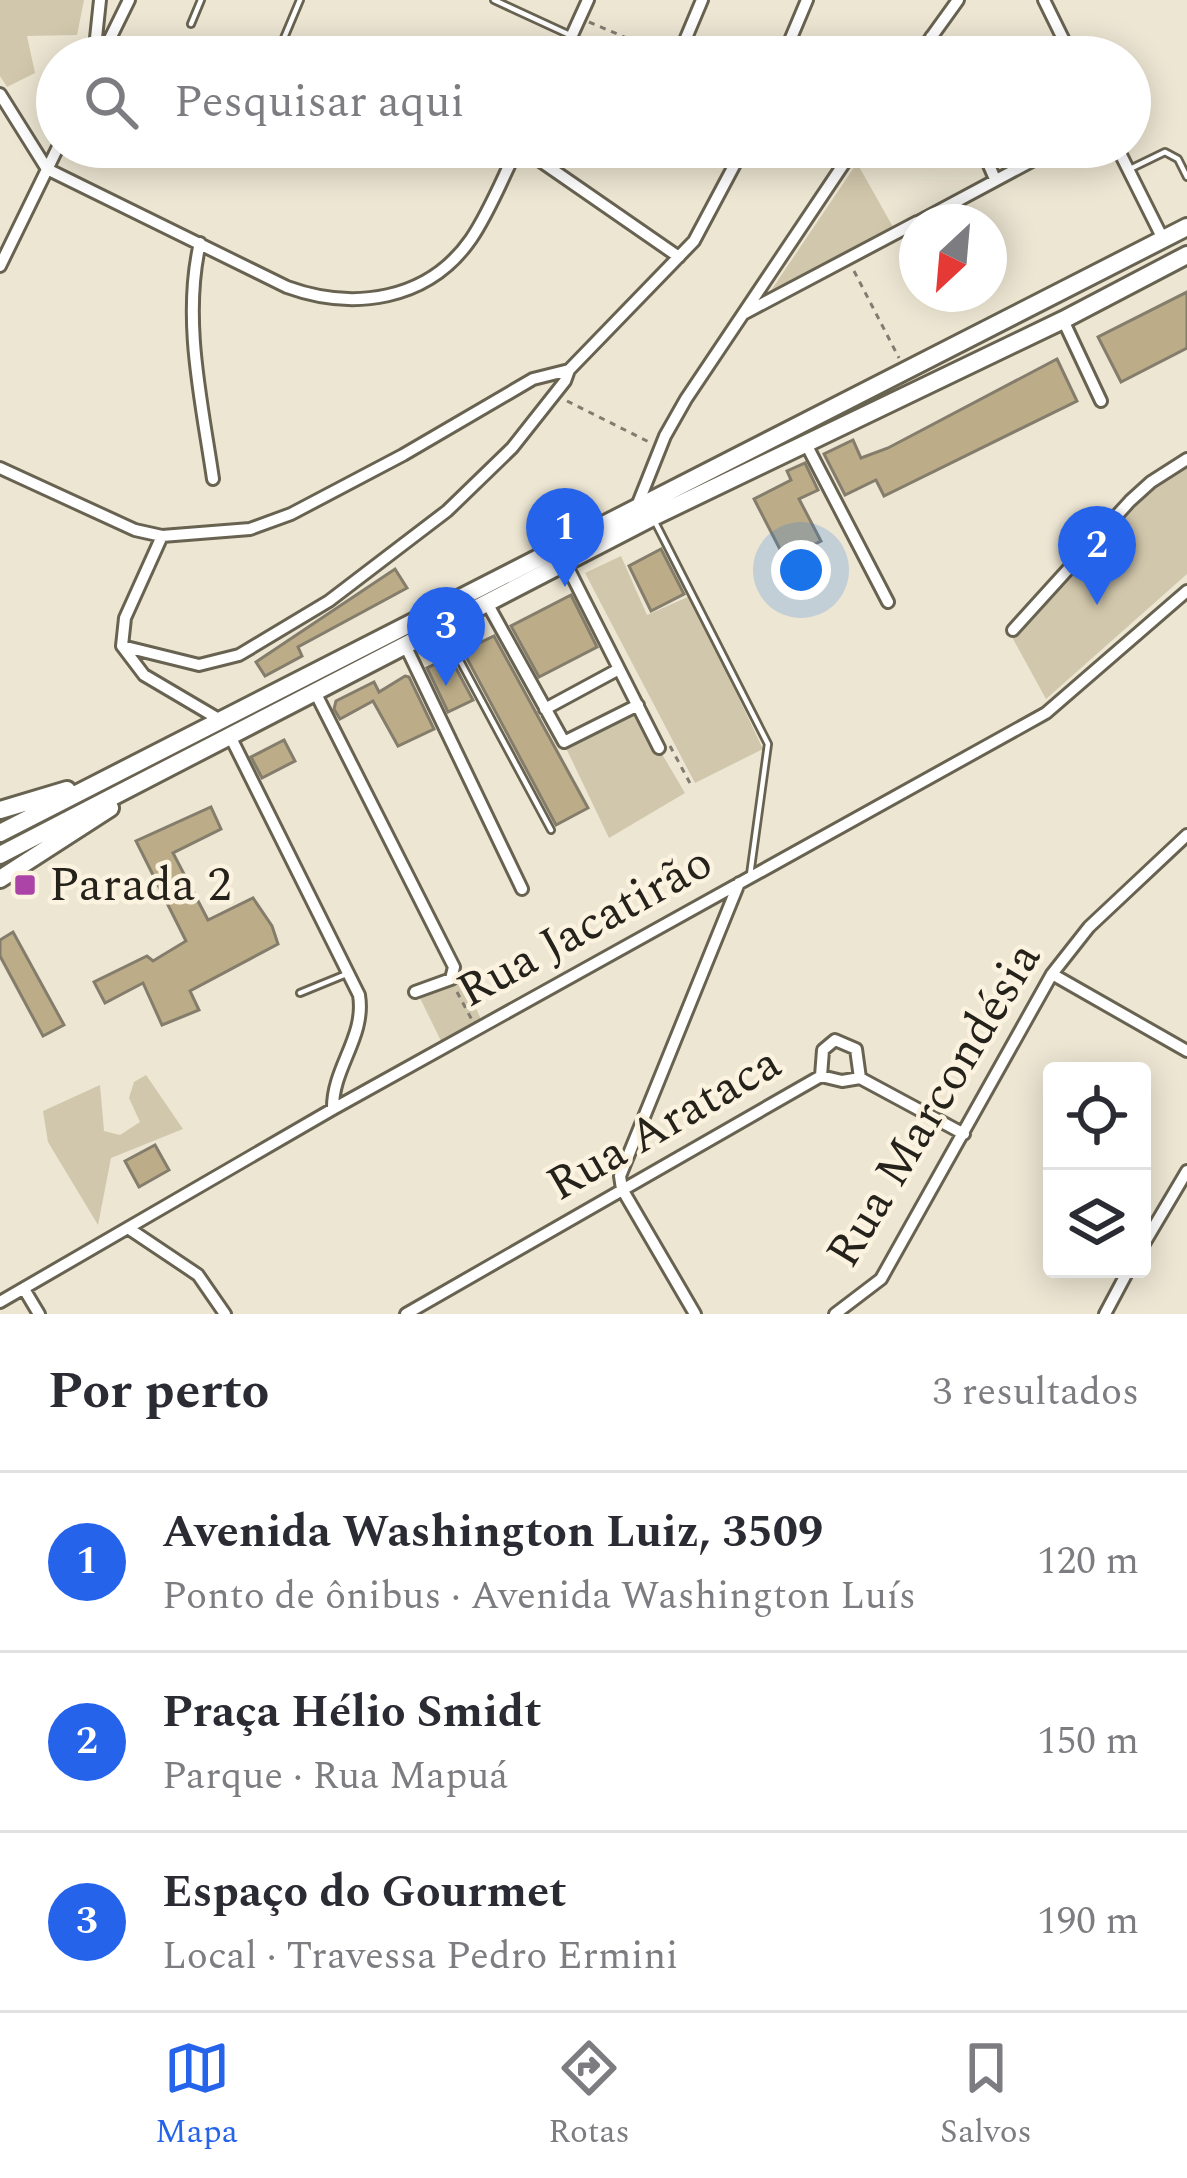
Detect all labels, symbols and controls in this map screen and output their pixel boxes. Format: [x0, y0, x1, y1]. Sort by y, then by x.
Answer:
search box [36, 36, 1151, 168]
text: Pesquisar aqui [174, 68, 464, 137]
icon: search [78, 69, 144, 135]
north arrow [899, 204, 1007, 312]
pin: 1 [526, 488, 604, 587]
pin: 2 [1058, 506, 1136, 605]
your location [771, 540, 831, 600]
pin: 3 [407, 587, 485, 686]
street label: Rua Jacatirão [444, 827, 726, 1027]
place label: Parada 2 [49, 849, 231, 922]
marker: Parada 2 [12, 872, 38, 898]
street label: Rua Marcondésia [808, 928, 1060, 1282]
street label: Rua Arataca [533, 1027, 795, 1221]
map controls [1043, 1062, 1151, 1278]
button: locate [1043, 1062, 1151, 1170]
button: layers [1043, 1170, 1151, 1278]
text: Por perto [48, 1353, 270, 1431]
text: 3 resultados [933, 1363, 1139, 1422]
text: Avenida Washington Luiz, 3509 [162, 1498, 823, 1567]
text: 1 [76, 1532, 98, 1591]
text: 120 m [1037, 1532, 1139, 1591]
text: Ponto de ônibus · Avenida Washington Luís [162, 1567, 916, 1626]
text: Praça Hélio Smidt [162, 1678, 542, 1747]
text: 2 [76, 1712, 98, 1771]
text: 150 m [1037, 1712, 1139, 1771]
text: Parque · Rua Mapuá [162, 1747, 508, 1806]
text: Espaço do Gourmet [162, 1858, 567, 1927]
text: 3 [76, 1892, 98, 1951]
text: 190 m [1037, 1892, 1139, 1951]
text: Local · Travessa Pedro Ermini [162, 1927, 678, 1986]
tab: Mapa [155, 2035, 238, 2157]
tab: Rotas [548, 2035, 630, 2157]
tab: Salvos [940, 2035, 1032, 2157]

